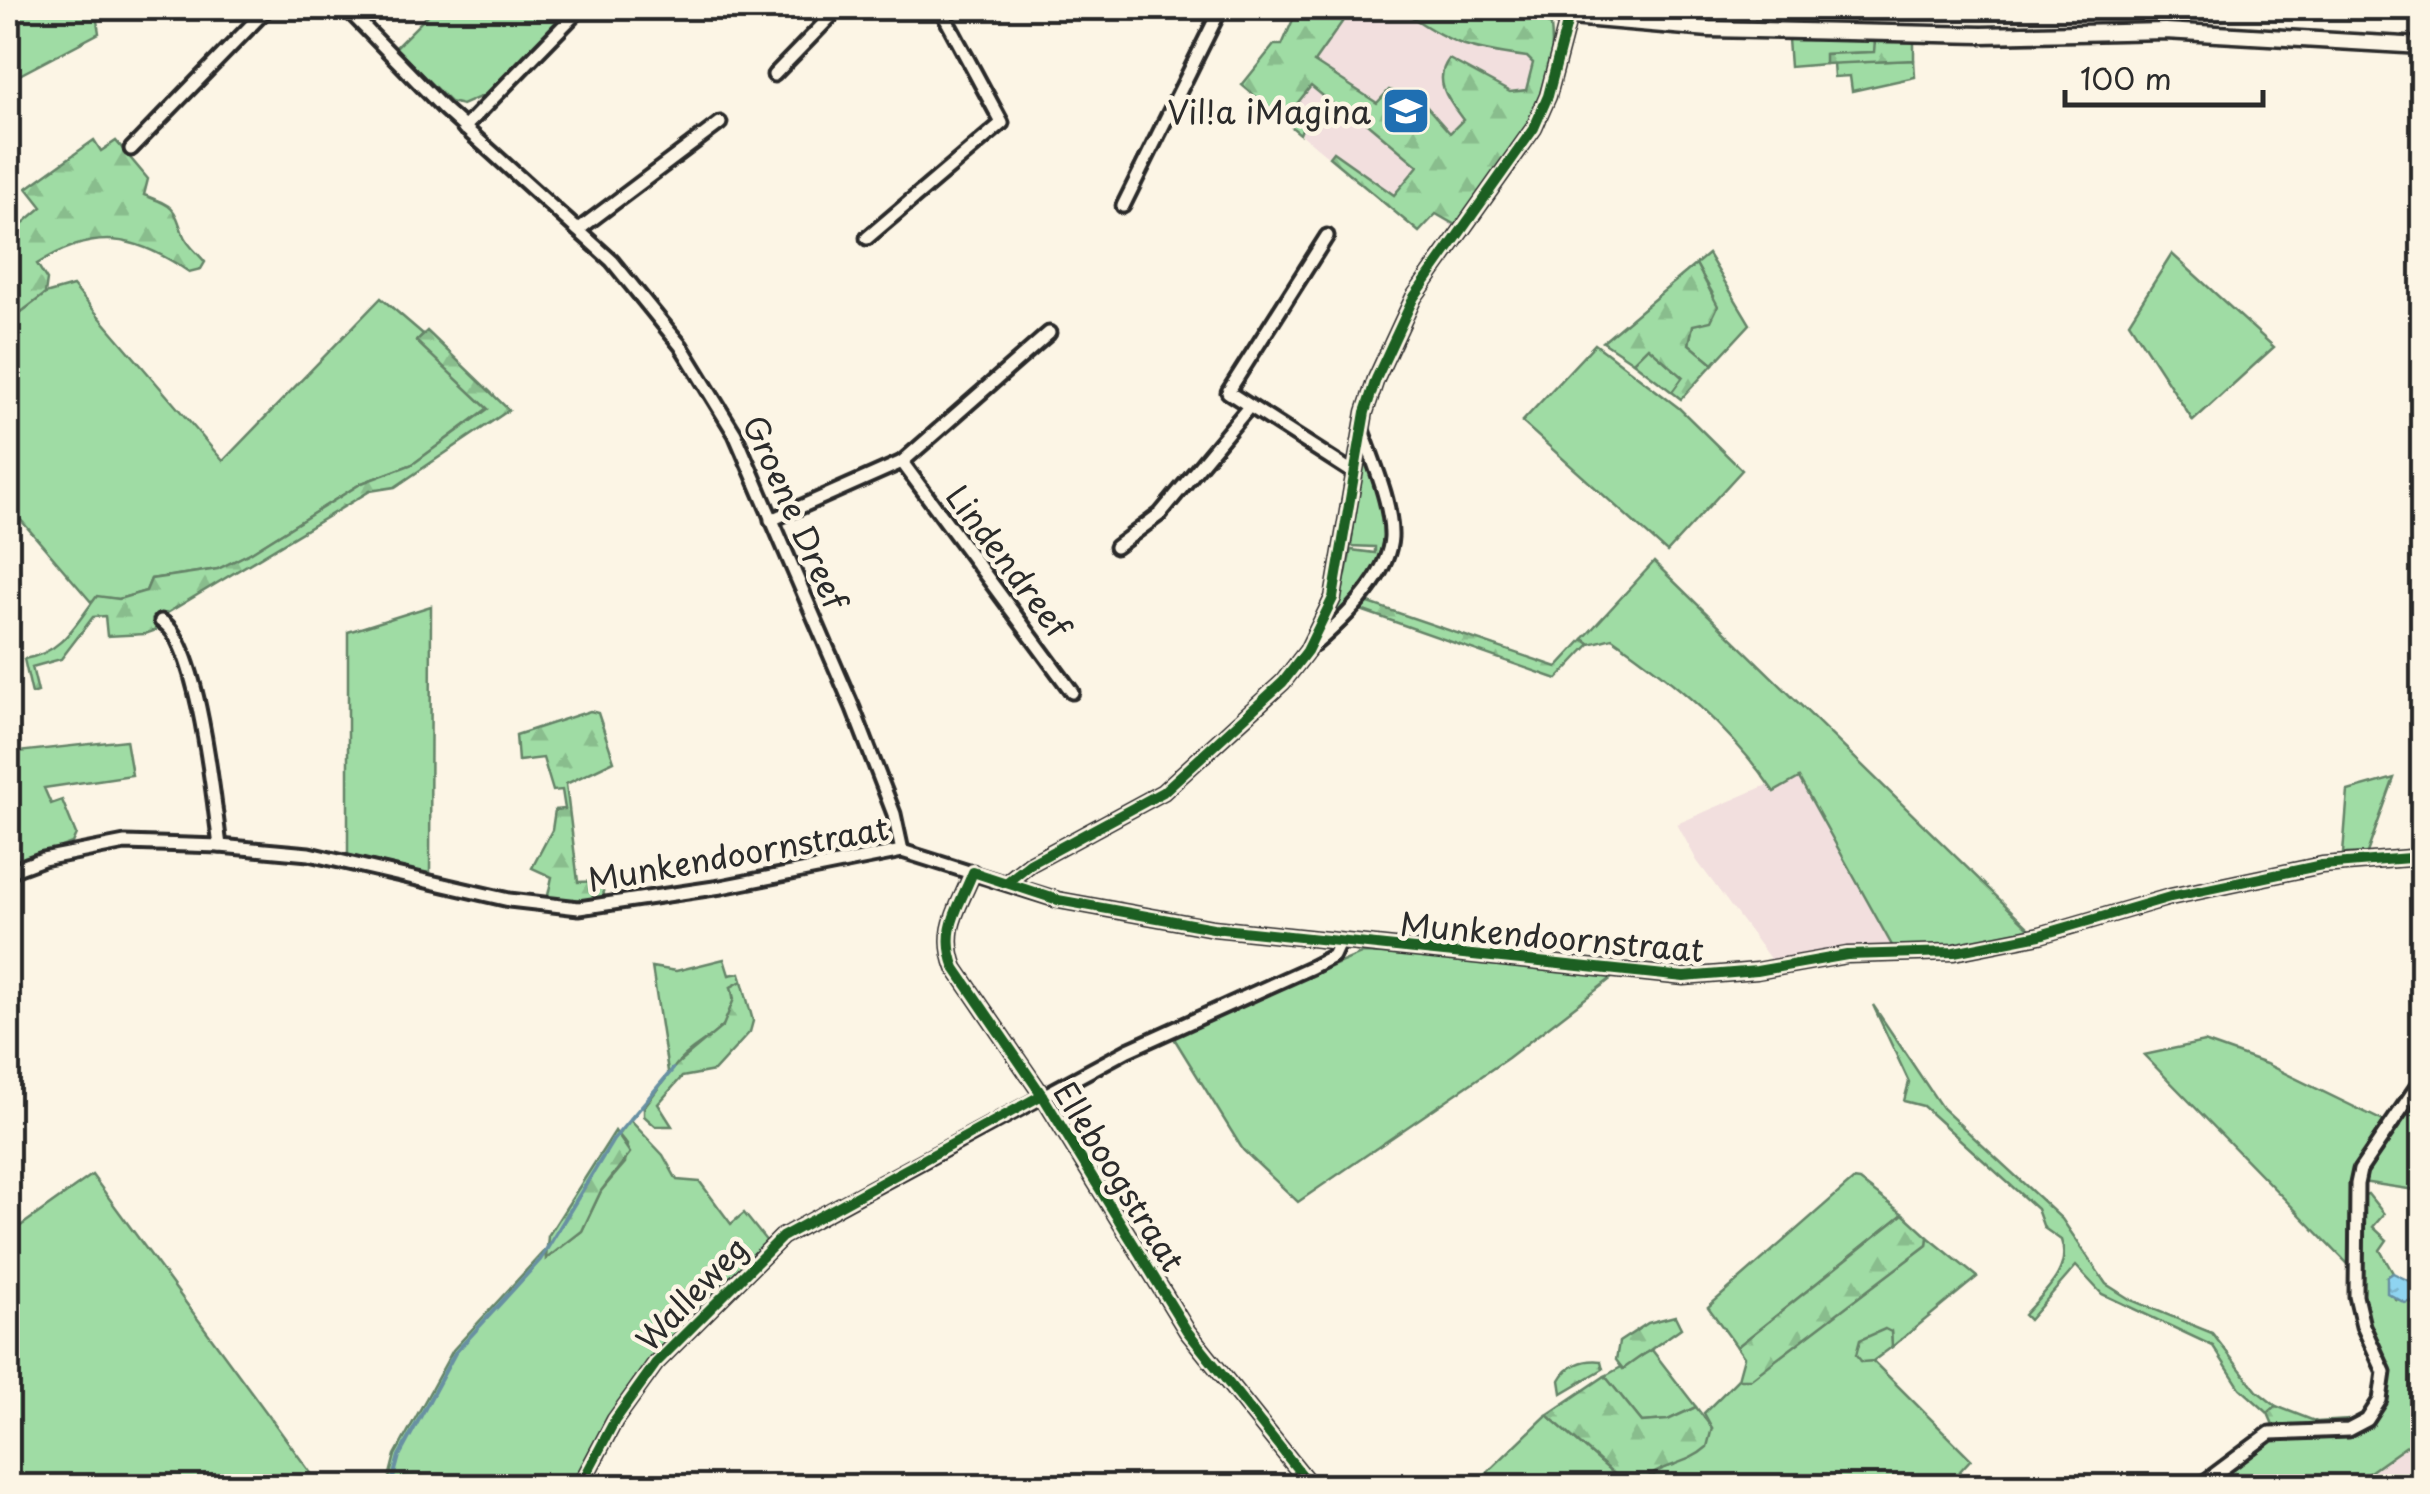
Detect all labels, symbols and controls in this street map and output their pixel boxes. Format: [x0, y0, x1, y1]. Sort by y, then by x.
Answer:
scale bar [2065, 45, 2262, 107]
text: 100 m [2080, 55, 2172, 100]
school or university icon: Vil!a iMagina [1380, 85, 1432, 137]
place label: Vil!a iMagina [1167, 87, 1371, 135]
street label: Groene Dreef [732, 407, 861, 619]
street label: Lindendreef [935, 474, 1084, 649]
street label: Munkendoornstraat [584, 803, 892, 903]
street label: Munkendoornstraat [1398, 899, 1706, 973]
street label: Elleboogstraat [1042, 1072, 1198, 1280]
street label: Walleweg [624, 1225, 758, 1361]

